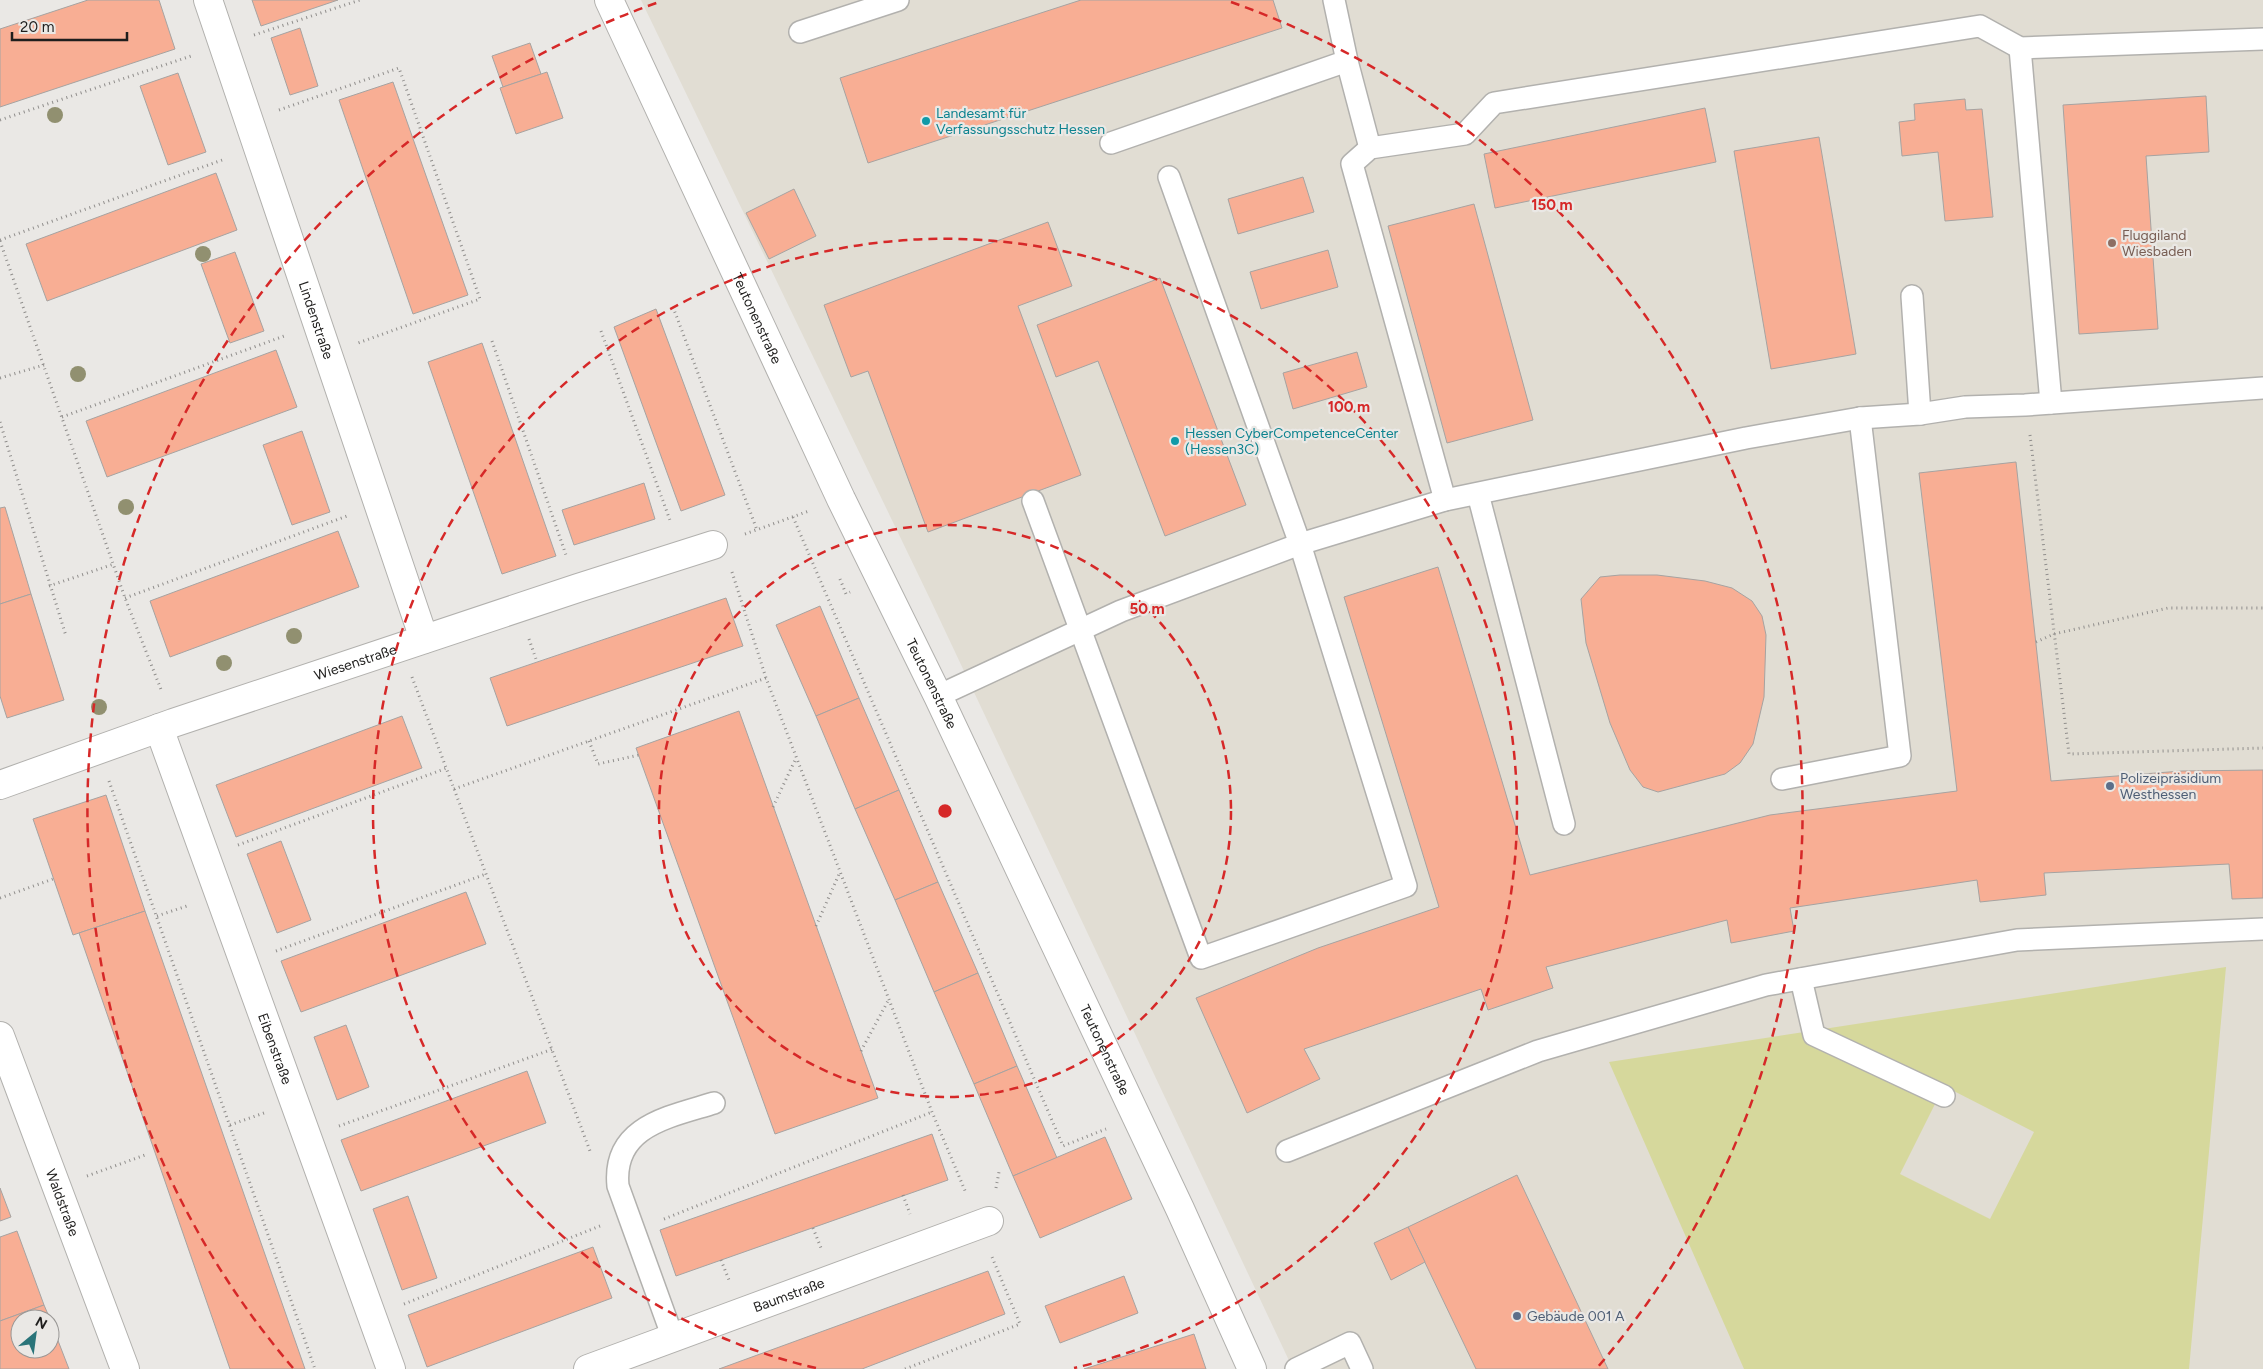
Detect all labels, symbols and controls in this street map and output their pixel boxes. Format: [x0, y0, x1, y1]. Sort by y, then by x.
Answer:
scale bar [12, 10, 128, 42]
text: 20 m [20, 18, 54, 36]
place label: Landesamt für Verfassungsschutz Hessen [936, 105, 1105, 138]
marker: Landesamt für Verfassungsschutz Hessen [920, 115, 932, 127]
text: 150 m [1531, 196, 1573, 214]
place label: Fluggiland Wiesbaden [2122, 227, 2192, 260]
marker: Fluggiland Wiesbaden [2106, 237, 2118, 249]
street label: Teutonenstraße [729, 270, 786, 367]
street label: Lindenstraße [295, 279, 337, 362]
text: 100 m [1328, 398, 1370, 416]
place label: Hessen CyberCompetenceCenter (Hessen3C) [1185, 425, 1399, 458]
marker: Hessen CyberCompetenceCenter (Hessen3C) [1169, 435, 1181, 447]
text: 50 m [1129, 600, 1165, 618]
street label: Teutonenstraße [903, 636, 961, 732]
street label: Wiesenstraße [312, 641, 399, 684]
place label: Polizeipräsidium Westhessen [2120, 770, 2221, 803]
marker: Polizeipräsidium Westhessen [2104, 780, 2116, 792]
centre of rings [936, 802, 954, 820]
street label: Teutonenstraße [1076, 1002, 1134, 1098]
street label: Eibenstraße [254, 1011, 296, 1087]
street label: Waldstraße [42, 1167, 83, 1239]
street label: Baumstraße [751, 1274, 827, 1316]
place label: Gebäude 001 A [1527, 1308, 1625, 1325]
north arrow [10, 1309, 60, 1359]
marker: Gebäude 001 A [1511, 1310, 1523, 1322]
text: N [32, 1313, 50, 1333]

